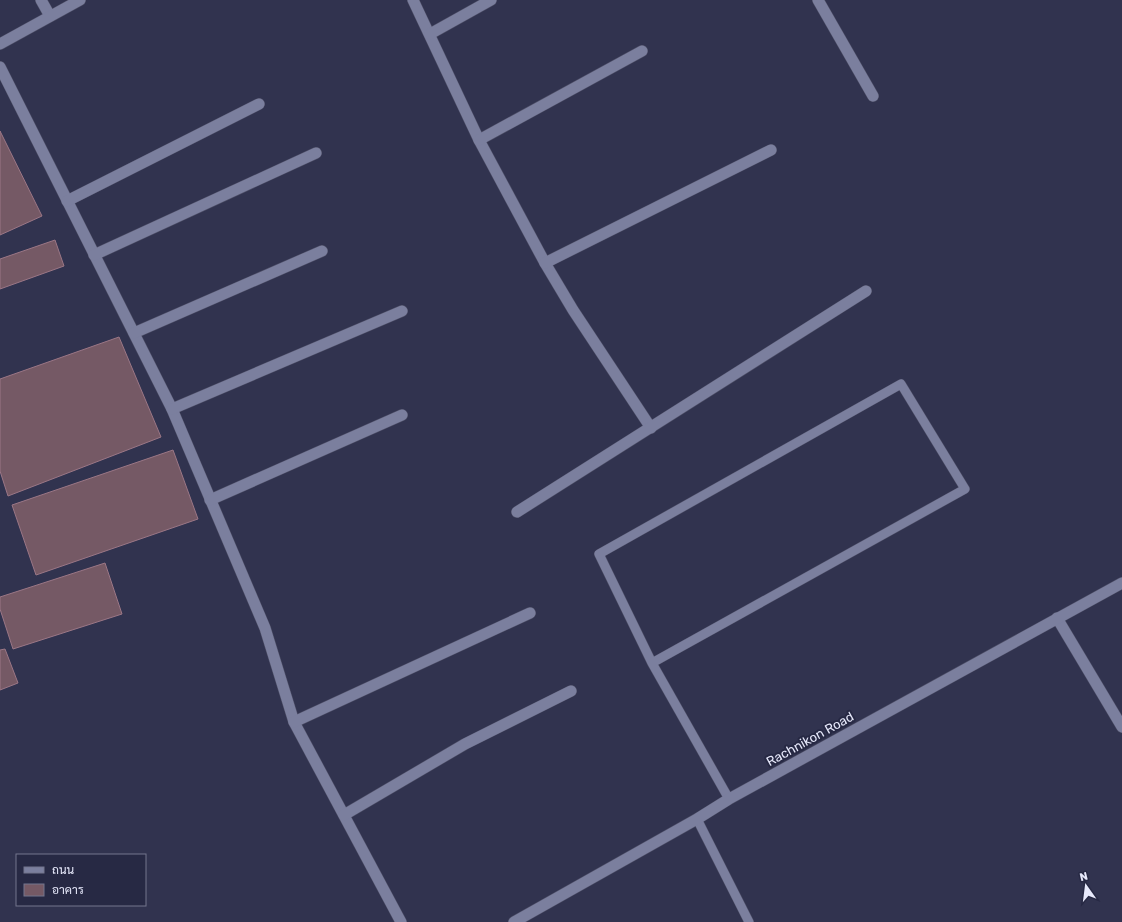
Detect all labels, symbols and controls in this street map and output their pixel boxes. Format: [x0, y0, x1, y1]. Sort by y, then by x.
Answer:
street label: Rachnikon Road [764, 709, 856, 769]
legend [16, 854, 146, 906]
text: ถนน [52, 863, 75, 877]
north arrow [1066, 866, 1106, 906]
text: N [1078, 869, 1089, 884]
text: อาคาร [52, 883, 84, 897]

